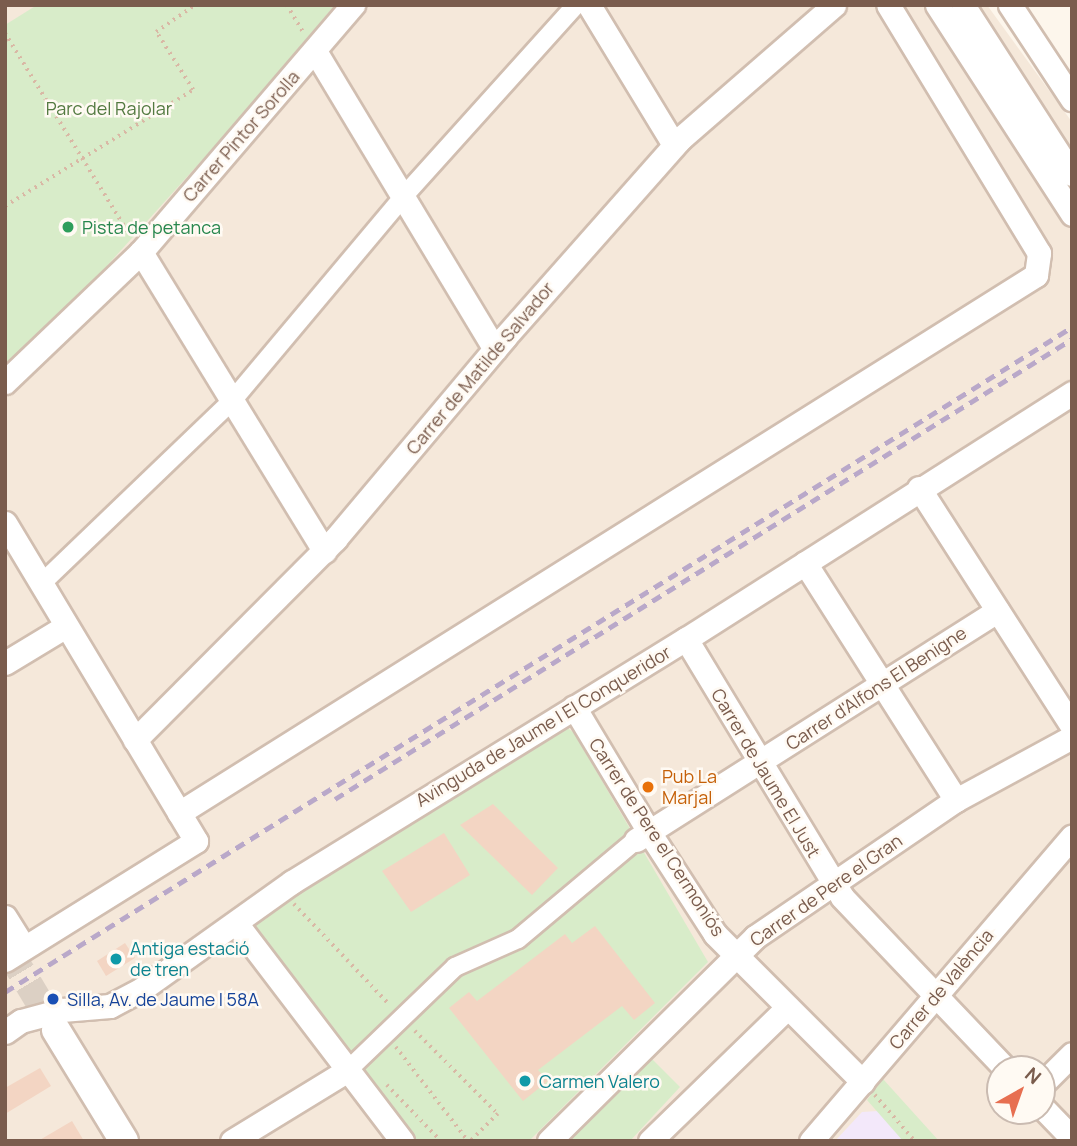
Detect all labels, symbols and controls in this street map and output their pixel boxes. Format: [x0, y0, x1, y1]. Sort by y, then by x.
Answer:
street label: Carrer Pintor Sorolla [178, 66, 304, 206]
park label: Parc del Rajolar [46, 97, 172, 119]
place label: Pista de petanca [82, 216, 221, 238]
marker: Pista de petanca [60, 219, 76, 235]
street label: Carrer de Matilde Salvador [402, 277, 558, 459]
street label: Carrer d'Alfons El Benigne [782, 622, 970, 754]
street label: Avinguda de Jaume I El Conqueridor [411, 641, 675, 811]
street label: Carrer de Jaume El Just [707, 685, 825, 861]
street label: Carrer de Pere el Cermoniós [585, 734, 729, 940]
place label: Pub La Marjal [662, 766, 717, 808]
marker: Pub La Marjal [640, 779, 656, 795]
street label: Carrer de Pere el Gran [746, 829, 906, 951]
street label: Carrer de València [884, 925, 998, 1053]
place label: Antiga estació de tren [130, 938, 249, 981]
marker: Antiga estació de tren [108, 951, 124, 967]
place label: Silla, Av. de Jaume I 58A [67, 988, 259, 1010]
marker: Silla, Av. de Jaume I 58A [45, 991, 61, 1007]
north arrow [986, 1055, 1056, 1125]
text: N [1020, 1061, 1047, 1090]
place label: Carmen Valero [539, 1070, 660, 1092]
marker: Carmen Valero [517, 1073, 533, 1089]

